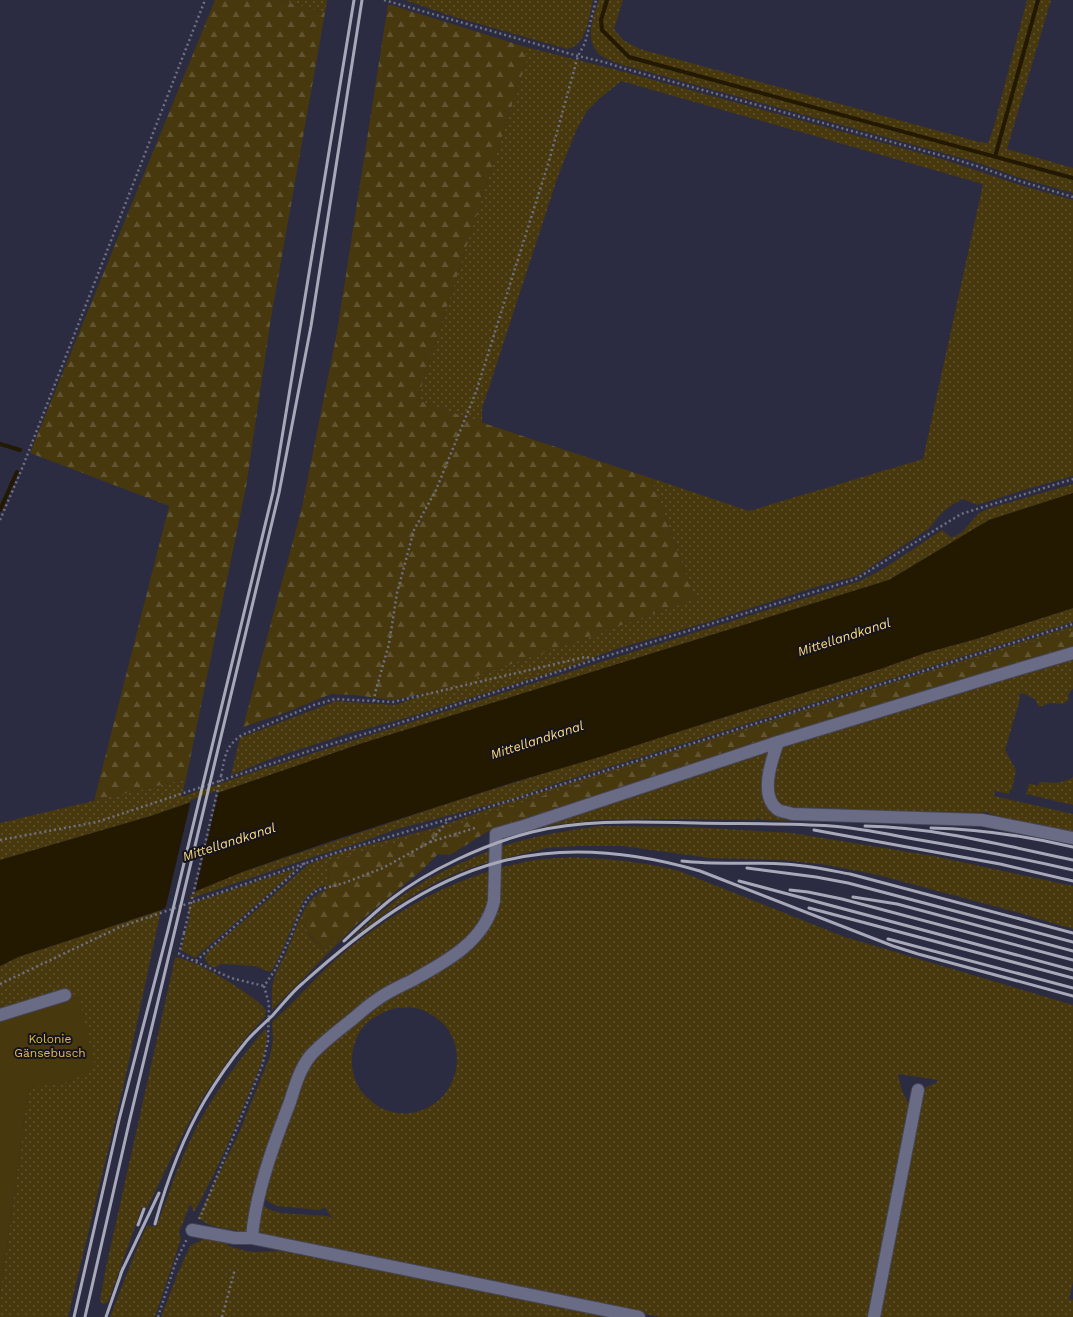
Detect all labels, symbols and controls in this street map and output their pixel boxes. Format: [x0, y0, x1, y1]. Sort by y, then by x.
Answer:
water label: Mittellandkanal [795, 615, 893, 659]
water label: Mittellandkanal [488, 718, 586, 762]
water label: Mittellandkanal [180, 820, 278, 864]
park label: Kolonie Gänsebusch [14, 1032, 86, 1060]

